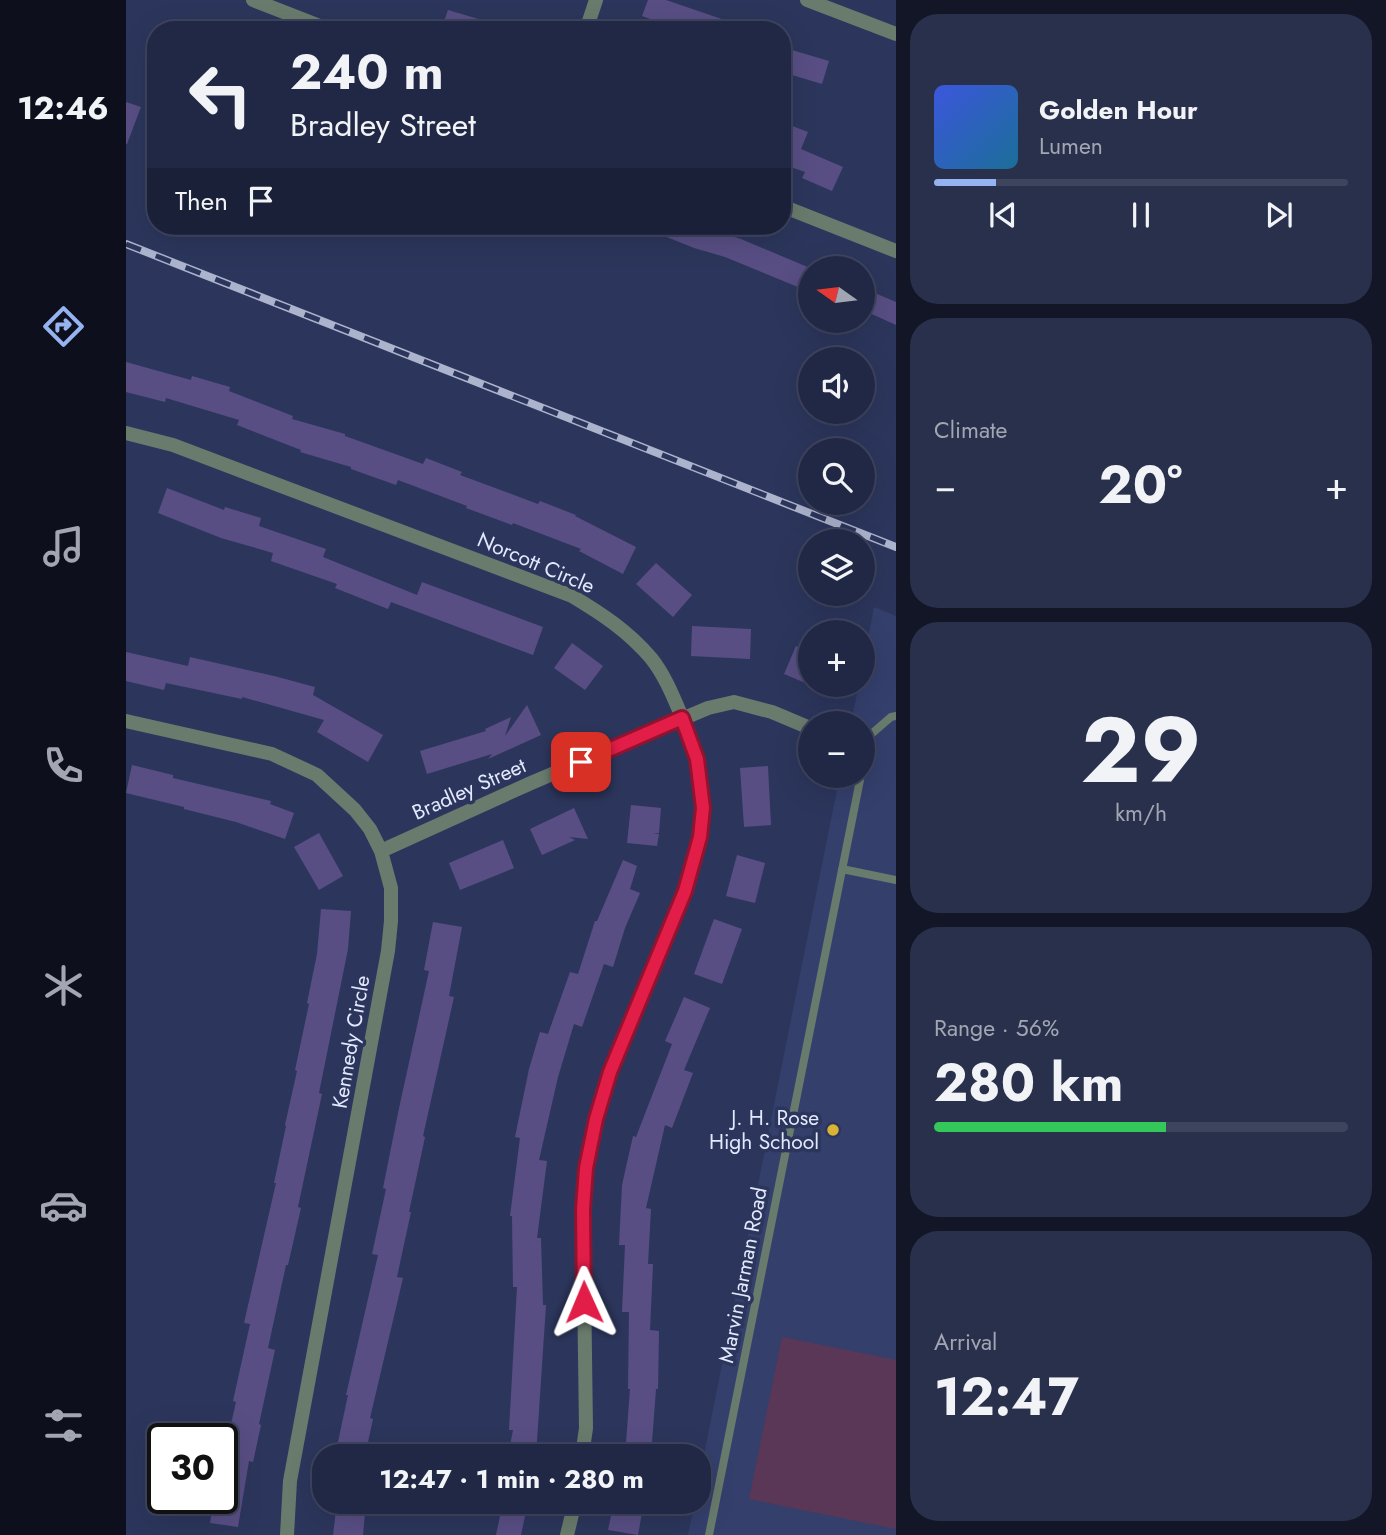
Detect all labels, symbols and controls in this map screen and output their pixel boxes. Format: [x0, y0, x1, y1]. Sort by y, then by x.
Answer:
text: 240 m [290, 37, 444, 107]
icon: left [175, 49, 266, 140]
text: 12:46 [17, 85, 109, 131]
text: Golden Hour [1039, 91, 1198, 129]
text: Bradley Street [290, 102, 476, 148]
text: Lumen [1039, 129, 1103, 163]
text: Then [175, 182, 228, 220]
icon: arrive [242, 182, 280, 220]
icon: previous [984, 196, 1022, 234]
icon: pause [1122, 196, 1160, 234]
icon: next [1260, 196, 1298, 234]
north arrow [798, 256, 875, 332]
map controls [798, 256, 875, 788]
icon: directions [39, 302, 88, 351]
button: sound [798, 347, 875, 424]
text: Climate [934, 413, 1007, 447]
button: search [798, 438, 875, 515]
text: 20° [1099, 447, 1183, 523]
text: − [934, 458, 956, 513]
text: + [1325, 458, 1348, 513]
icon: music [39, 522, 88, 571]
street label: Norcott Circle [473, 525, 600, 601]
button: layers [798, 529, 875, 606]
button: + [798, 620, 875, 697]
text: 29 [1081, 685, 1201, 816]
button: − [798, 711, 875, 788]
pin [551, 732, 611, 792]
icon: phone [39, 741, 88, 790]
icon: arrive [562, 743, 600, 781]
street label: Bradley Street [407, 750, 531, 828]
text: km/h [1115, 796, 1167, 830]
icon: climate [39, 961, 88, 1010]
street label: Kennedy Circle [325, 973, 378, 1111]
text: Range · 56% [934, 1011, 1059, 1045]
text: 280 km [934, 1045, 1123, 1121]
place label: J. H. Rose High School [709, 1103, 819, 1157]
marker: J. H. Rose High School [825, 1122, 841, 1138]
icon: car [39, 1181, 88, 1230]
street label: Marvin Jarman Road [711, 1185, 775, 1365]
position arrow [547, 1265, 621, 1339]
text: Arrival [934, 1325, 997, 1359]
text: 12:47 [934, 1359, 1079, 1435]
icon: filters [39, 1401, 88, 1450]
speed limit sign: 30 [147, 1423, 238, 1514]
text: 12:47 · 1 min · 280 m [379, 1460, 644, 1498]

